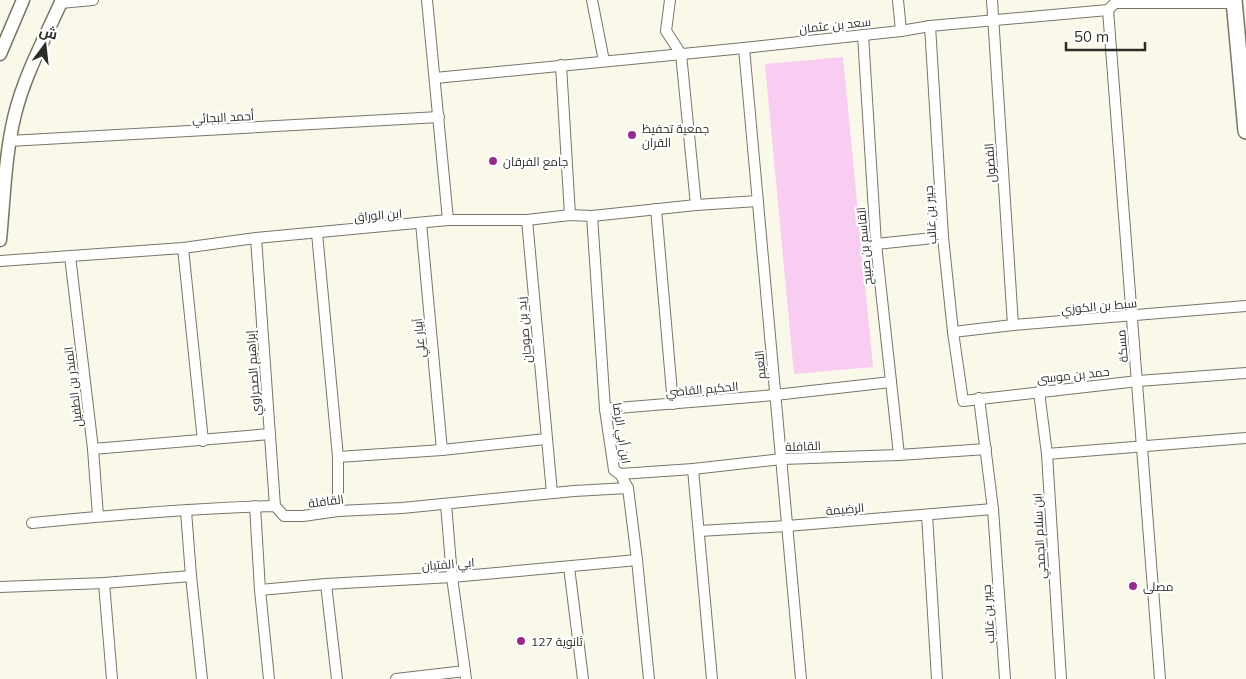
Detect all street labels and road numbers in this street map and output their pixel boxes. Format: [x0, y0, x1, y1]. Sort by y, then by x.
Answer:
street label: سعد بن عثمان [798, 14, 872, 36]
street label: أحمد البجائي [192, 108, 255, 129]
street label: الفضول [981, 143, 999, 183]
street label: جبير بن غالب [920, 185, 940, 245]
street label: ابن الوراق [353, 205, 403, 225]
street label: القاسم بن صبيح [853, 206, 876, 285]
street label: سبط بن الكوزي [1060, 295, 1138, 320]
street label: زيد بن صوحان [514, 296, 534, 364]
street label: آبيار علي [410, 317, 431, 358]
street label: مسكة [1113, 329, 1131, 363]
street label: إبراهيم الصحراوي [243, 330, 266, 416]
street label: المنذر بن الطفيل [61, 346, 85, 428]
street label: النعيم [751, 350, 770, 380]
street label: حمد بن موسى [1036, 364, 1110, 386]
street label: الحكيم القاضي [665, 378, 739, 403]
street label: ابن أبي الرضا [607, 401, 634, 465]
street label: القافلة [785, 438, 821, 454]
street label: القافلة [307, 491, 345, 511]
street label: ابن سلام الجمحي [1029, 492, 1052, 579]
street label: الرضيمة [825, 500, 865, 518]
street label: ابي الفتيان [421, 555, 475, 576]
street label: جبير بن غالب [978, 584, 998, 644]

